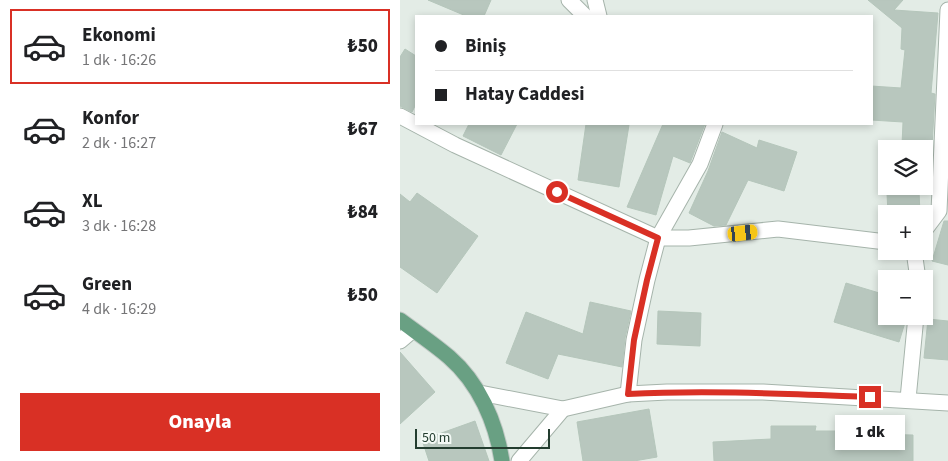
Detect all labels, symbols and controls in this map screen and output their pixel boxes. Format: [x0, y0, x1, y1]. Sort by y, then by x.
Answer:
text: Ekonomi [82, 22, 156, 49]
icon: car [22, 24, 67, 69]
text: ₺50 [348, 33, 378, 60]
text: Biniş [465, 33, 506, 60]
text: 1 dk · 16:26 [82, 49, 156, 71]
text: Hatay Caddesi [465, 81, 584, 108]
text: Konfor [82, 105, 139, 132]
icon: car [22, 107, 67, 152]
text: ₺67 [348, 116, 378, 143]
text: 2 dk · 16:27 [82, 132, 156, 154]
map controls [878, 140, 933, 325]
button: layers [878, 140, 933, 195]
route start [546, 181, 568, 203]
text: XL [82, 188, 103, 215]
icon: car [22, 190, 67, 235]
text: ₺84 [348, 199, 378, 226]
button: + [878, 205, 933, 260]
text: 3 dk · 16:28 [82, 215, 156, 237]
car [727, 224, 758, 242]
button: − [878, 270, 933, 325]
text: Green [82, 271, 132, 298]
icon: car [22, 273, 67, 318]
text: ₺50 [348, 282, 378, 309]
text: 4 dk · 16:29 [82, 298, 156, 320]
route end [859, 386, 881, 408]
button: Onayla [20, 393, 380, 451]
callout: 1 dk [835, 414, 905, 450]
text: 1 dk [855, 421, 885, 443]
scale bar [415, 426, 550, 449]
text: 50 m [422, 428, 450, 448]

